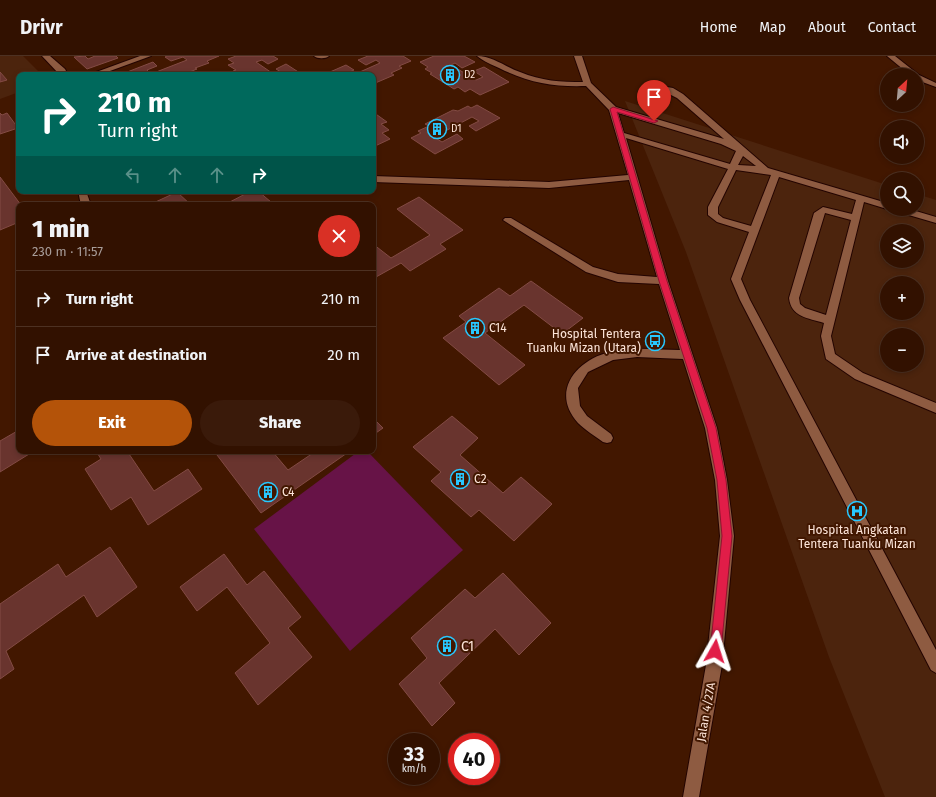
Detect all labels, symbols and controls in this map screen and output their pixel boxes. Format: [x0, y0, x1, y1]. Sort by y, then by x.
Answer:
text: Drivr [20, 16, 63, 39]
text: Home [700, 19, 737, 36]
text: Map [759, 19, 786, 36]
text: About [808, 19, 846, 36]
text: Contact [868, 19, 916, 36]
building icon: D2 [439, 64, 461, 86]
north arrow [880, 68, 924, 112]
map controls [880, 68, 924, 372]
place label: D2 [464, 69, 475, 81]
pin [637, 80, 671, 121]
text: 210 m [98, 86, 172, 119]
icon: arrive [643, 86, 665, 108]
icon: right [32, 88, 84, 140]
building icon: D1 [426, 118, 448, 140]
text: Turn right [98, 120, 178, 142]
button: sound [880, 120, 924, 164]
place label: D1 [451, 123, 462, 135]
icon: left [122, 164, 144, 186]
icon: ahead [164, 164, 186, 186]
icon: ahead [206, 164, 228, 186]
icon: right [248, 164, 270, 186]
button: search [880, 172, 924, 216]
text: 1 min [32, 215, 90, 243]
button: close [318, 215, 360, 257]
button: layers [880, 224, 924, 268]
text: 230 m · 11:57 [32, 244, 103, 259]
button: + [880, 276, 924, 320]
icon: right [32, 288, 54, 310]
text: Turn right [66, 290, 133, 308]
text: 210 m [321, 290, 360, 308]
building icon: C14 [464, 317, 486, 339]
place label: C14 [489, 321, 507, 335]
place label: Hospital Tentera Tuanku Mizan (Utara) [527, 327, 641, 355]
button: − [880, 328, 924, 372]
bus stop icon: Hospital Tentera Tuanku Mizan (Utara) [644, 330, 666, 352]
icon: arrive [32, 344, 54, 366]
text: Arrive at destination [66, 346, 207, 364]
text: 20 m [327, 346, 360, 364]
button: Exit [32, 400, 192, 446]
button: Share [200, 400, 360, 446]
building icon: C2 [449, 468, 471, 490]
place label: C2 [474, 472, 487, 486]
building icon: C4 [257, 481, 279, 503]
place label: C4 [282, 485, 295, 499]
hospital icon: Hospital Angkatan Tentera Tuanku Mizan [846, 500, 868, 522]
place label: Hospital Angkatan Tentera Tuanku Mizan [798, 523, 916, 551]
position arrow [694, 630, 736, 672]
building icon: C1 [436, 635, 458, 657]
place label: C1 [461, 638, 474, 655]
street label: Jalan 4/27A [694, 681, 718, 743]
speed limit sign: 40 [448, 733, 500, 785]
text: 33 [404, 742, 424, 766]
text: km/h [402, 763, 426, 775]

